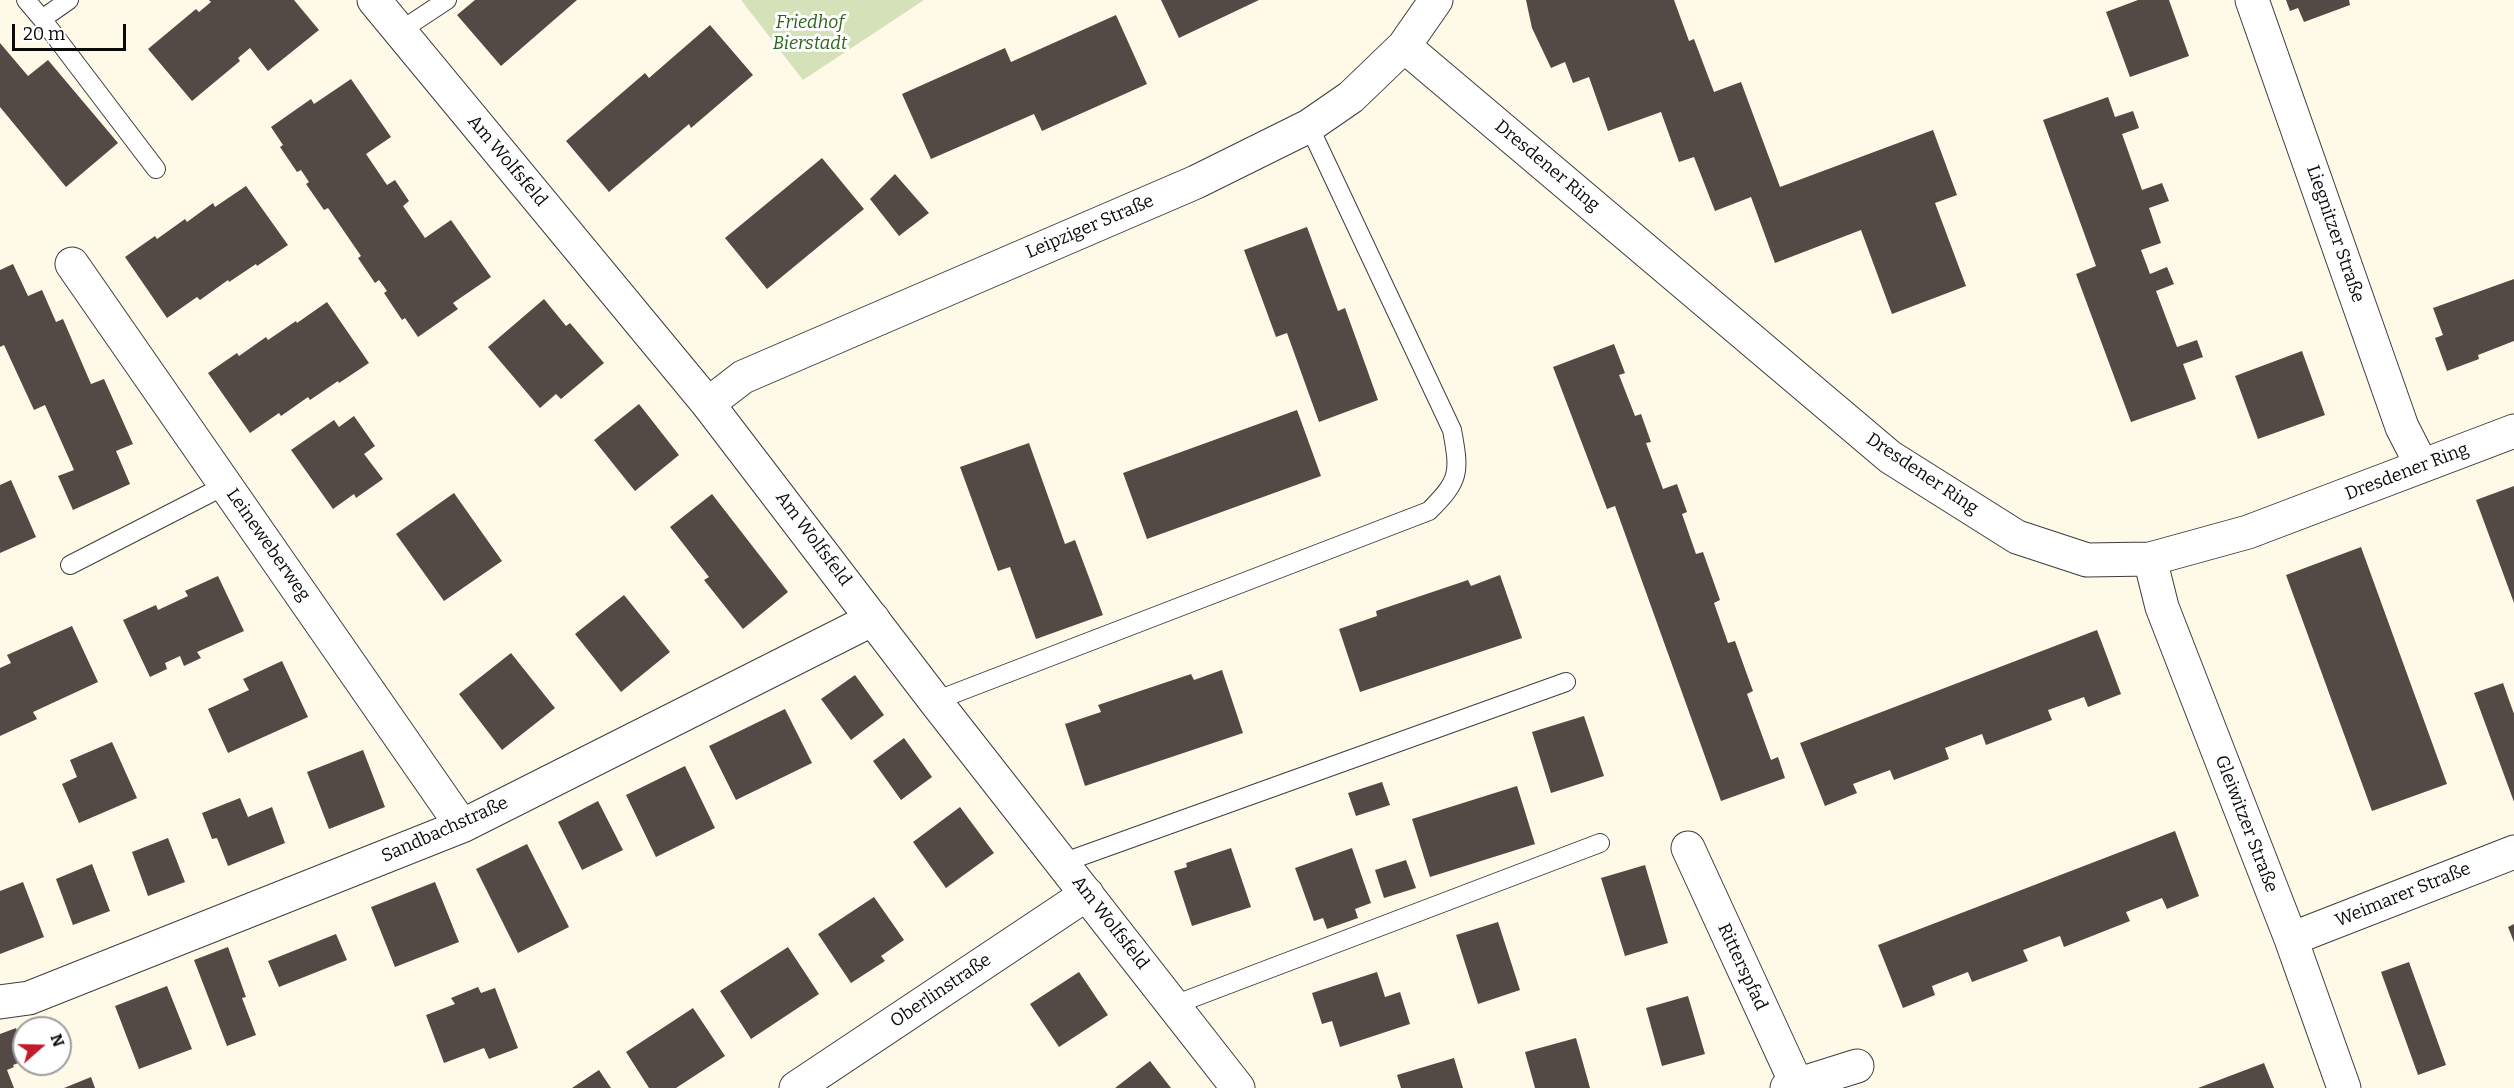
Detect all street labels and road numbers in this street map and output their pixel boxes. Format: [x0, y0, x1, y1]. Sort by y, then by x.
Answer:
street label: Am Wolfsfeld [463, 111, 551, 211]
street label: Dresdener Ring [1490, 116, 1604, 216]
street label: Liegnitzer Straße [2301, 163, 2369, 305]
street label: Leipziger Straße [1023, 190, 1157, 264]
street label: Dresdener Ring [1862, 429, 1982, 519]
street label: Dresdener Ring [2342, 439, 2472, 505]
street label: Leineweberweg [221, 485, 315, 605]
street label: Am Wolfsfeld [771, 488, 855, 590]
street label: Gleiwitzer Straße [2210, 752, 2282, 896]
street label: Sandbachstraße [378, 792, 512, 868]
street label: Weimarer Straße [2332, 858, 2474, 932]
street label: Am Wolfsfeld [1067, 872, 1153, 974]
street label: Ritterspfad [1712, 920, 1772, 1014]
street label: Oberlinstraße [887, 949, 995, 1033]

